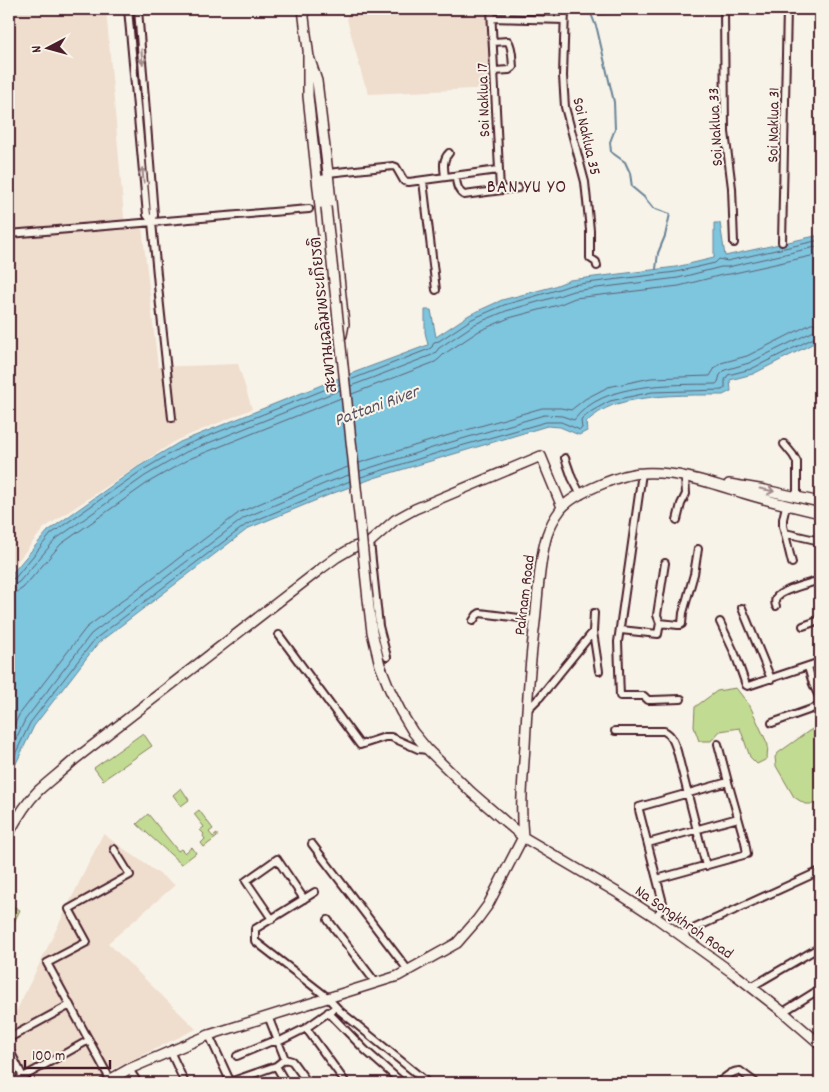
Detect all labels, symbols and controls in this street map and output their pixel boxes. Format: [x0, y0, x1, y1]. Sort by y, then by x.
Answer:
north arrow [22, 22, 72, 72]
text: N [27, 45, 47, 54]
one-way arrow [137, 49, 146, 65]
street label: Soi Naklua 17 [472, 62, 497, 137]
street label: Soi Naklua 33 [703, 87, 730, 167]
street label: Soi Naklua 31 [762, 87, 787, 163]
street label: Soi Naklua 35 [565, 95, 606, 178]
one-way arrow [138, 167, 148, 183]
district label: BAN YU YO [487, 175, 567, 202]
street label: สะพานเฉลิมพระเกียรติ [304, 235, 344, 394]
water label: Pattani River [331, 380, 425, 434]
one-way arrow [759, 486, 775, 495]
street label: Paknam Road [509, 554, 542, 637]
street label: Na Songkhroh Road [630, 880, 737, 966]
scale bar [25, 1037, 110, 1069]
text: 100 m [32, 1046, 65, 1068]

